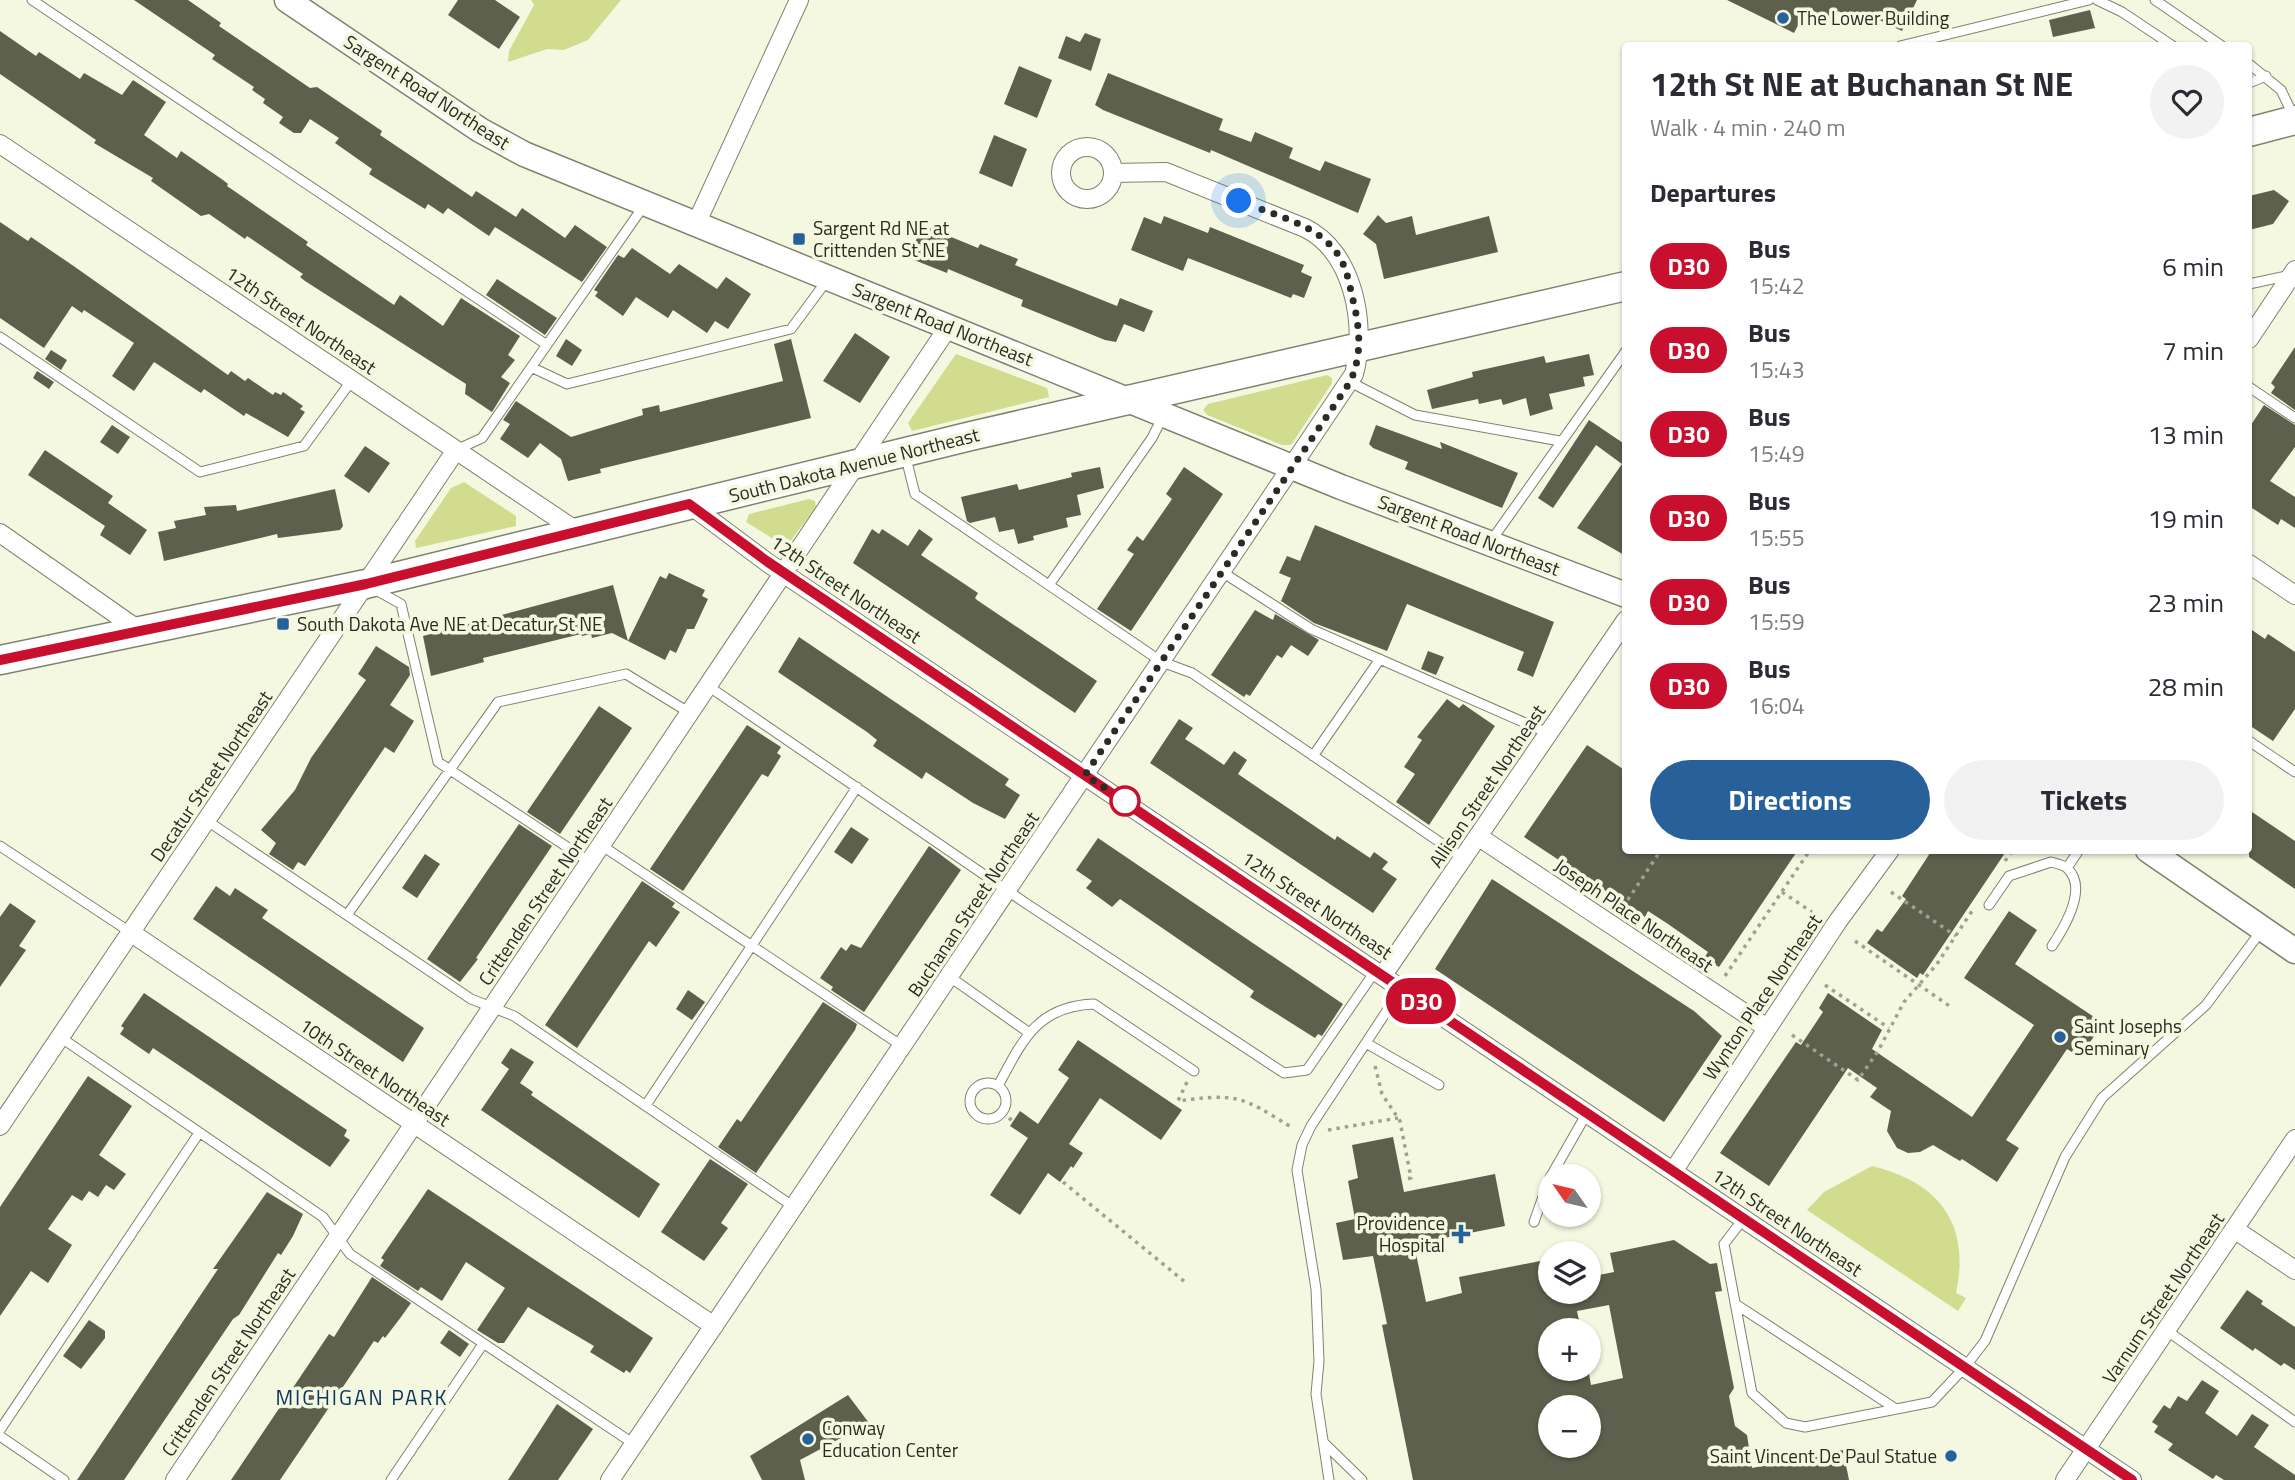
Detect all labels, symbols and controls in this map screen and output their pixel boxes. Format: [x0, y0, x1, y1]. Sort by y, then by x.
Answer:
place label: The Lower Building [1797, 3, 1949, 32]
marker: The Lower Building [1775, 10, 1791, 26]
street label: Sargent Road Northeast [339, 27, 516, 156]
text: 12th St NE at Buchanan St NE [1650, 59, 2073, 109]
button: heart [2150, 65, 2224, 139]
text: Walk · 4 min · 240 m [1650, 110, 1846, 145]
text: Departures [1650, 173, 1776, 212]
your location [1221, 183, 1256, 218]
place label: Sargent Rd NE at Crittenden St NE [813, 213, 949, 264]
text: Bus [1748, 229, 1790, 268]
marker: Sargent Rd NE at Crittenden St NE [791, 231, 807, 247]
text: 6 min [2162, 247, 2224, 286]
text: D30 [1667, 248, 1710, 284]
street label: 12th Street Northeast [220, 258, 383, 381]
text: 15:42 [1748, 268, 1805, 303]
street label: Sargent Road Northeast [848, 274, 1038, 373]
text: Bus [1748, 313, 1790, 352]
text: 7 min [2162, 331, 2224, 370]
text: D30 [1667, 332, 1710, 368]
text: 15:43 [1748, 352, 1805, 387]
text: Bus [1748, 397, 1790, 436]
text: 13 min [2148, 415, 2224, 454]
text: D30 [1667, 416, 1710, 452]
street label: South Dakota Avenue Northeast [726, 419, 982, 510]
text: 15:49 [1748, 436, 1805, 471]
text: Bus [1748, 481, 1790, 520]
street label: Sargent Road Northeast [1374, 486, 1565, 583]
text: 19 min [2148, 499, 2224, 538]
text: D30 [1667, 500, 1710, 536]
text: 15:55 [1748, 520, 1805, 555]
street label: 12th Street Northeast [765, 527, 928, 650]
text: Bus [1748, 565, 1790, 604]
text: 23 min [2148, 583, 2224, 622]
text: D30 [1667, 584, 1710, 620]
text: 15:59 [1748, 604, 1805, 639]
place label: South Dakota Ave NE at Decatur St NE [297, 609, 603, 638]
marker: South Dakota Ave NE at Decatur St NE [275, 616, 291, 632]
text: Bus [1748, 649, 1790, 688]
text: 28 min [2148, 667, 2224, 706]
text: D30 [1667, 668, 1710, 704]
street label: Decatur Street Northeast [142, 684, 279, 867]
text: 16:04 [1748, 688, 1805, 723]
street label: Allison Street Northeast [1421, 698, 1552, 873]
button: Directions [1650, 760, 1930, 840]
button: Tickets [1944, 760, 2224, 840]
unlabelled marker [1110, 786, 1140, 816]
street label: Crittenden Street Northeast [470, 790, 619, 991]
street label: Buchanan Street Northeast [900, 805, 1046, 1002]
street label: 12th Street Northeast [1236, 843, 1399, 966]
street label: Joseph Place Northeast [1549, 850, 1720, 979]
street label: Wynton Place Northeast [1695, 907, 1828, 1086]
line badge: D30 [1381, 978, 1461, 1024]
text: D30 [1400, 983, 1442, 1019]
street label: 10th Street Northeast [294, 1010, 457, 1133]
place label: Saint Josephs Seminary [2074, 1011, 2182, 1062]
marker: Saint Josephs Seminary [2052, 1029, 2068, 1045]
street label: 12th Street Northeast [1706, 1160, 1869, 1283]
north arrow [1538, 1164, 1601, 1227]
map controls [1538, 1164, 1601, 1458]
street label: Varnum Street Northeast [2094, 1206, 2231, 1389]
place label: Providence Hospital [1357, 1208, 1445, 1259]
marker: Providence Hospital [1451, 1224, 1471, 1244]
button: layers [1538, 1241, 1601, 1304]
street label: Crittenden Street Northeast [153, 1261, 302, 1462]
button: + [1538, 1318, 1601, 1381]
district label: MICHIGAN PARK [275, 1381, 449, 1413]
button: − [1538, 1395, 1601, 1458]
place label: Conway Education Center [822, 1413, 959, 1464]
marker: Conway Education Center [800, 1431, 816, 1447]
place label: Saint Vincent De Paul Statue [1710, 1441, 1937, 1470]
marker: Saint Vincent De Paul Statue [1943, 1448, 1959, 1464]

